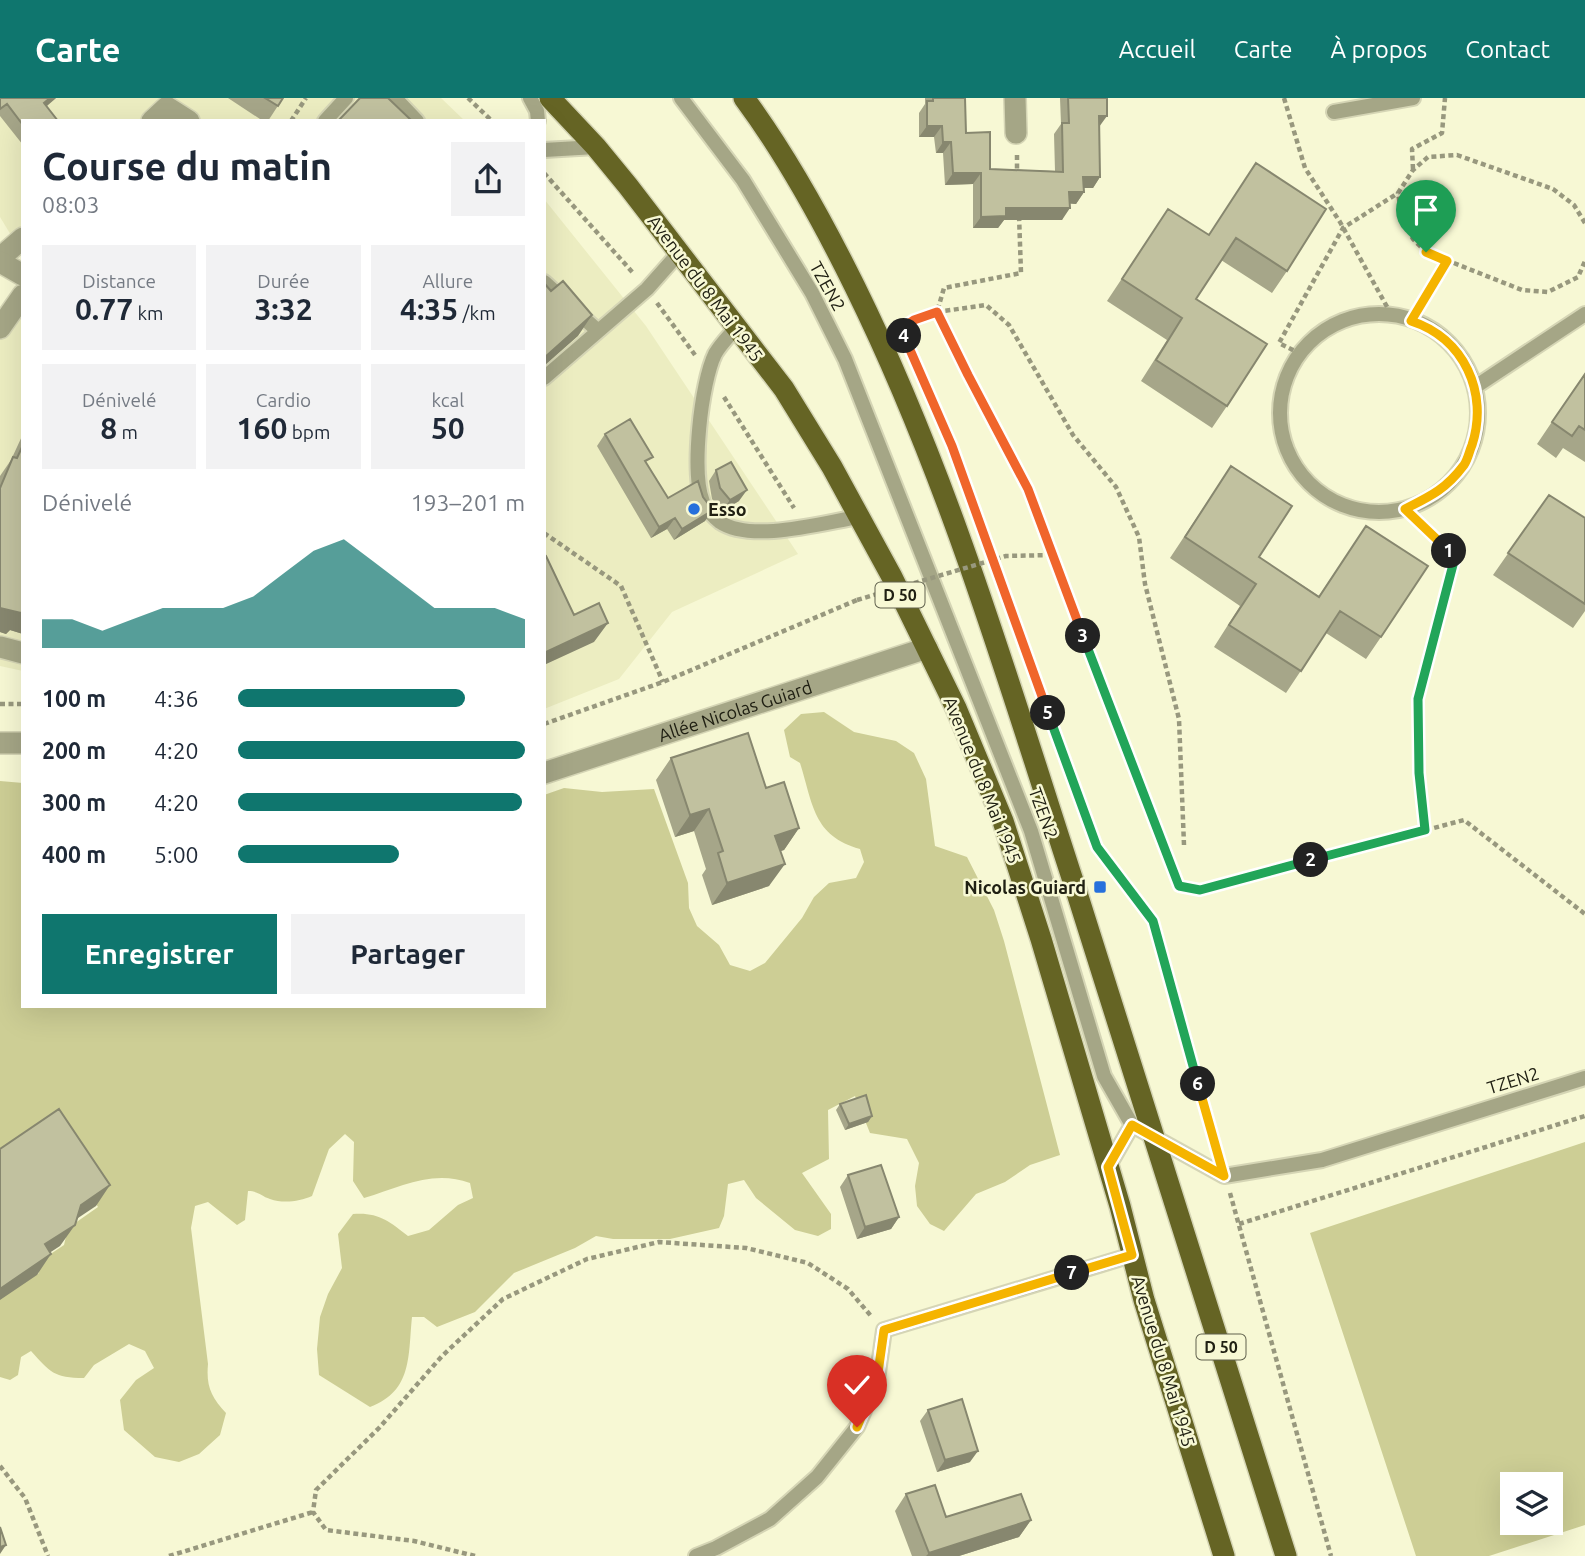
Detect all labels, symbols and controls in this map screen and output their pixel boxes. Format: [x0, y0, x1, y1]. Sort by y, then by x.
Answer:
text: Carte [35, 31, 121, 68]
text: Accueil [1119, 36, 1196, 63]
text: Carte [1234, 36, 1293, 63]
text: À propos [1331, 36, 1427, 63]
text: Contact [1465, 36, 1550, 63]
button: share [451, 142, 525, 216]
text: Course du matin [42, 145, 332, 187]
pin [1396, 180, 1456, 252]
icon: arrive [1407, 191, 1445, 229]
text: 08:03 [42, 192, 100, 217]
street label: Avenue du 8 Mai 1945 [644, 211, 768, 365]
street label: TZEN2 [806, 258, 850, 314]
text: Distance [82, 270, 156, 292]
text: Durée [257, 270, 310, 292]
text: Allure [422, 270, 473, 292]
text: 0.77 [75, 292, 133, 326]
text: 3:32 [254, 292, 313, 326]
text: 4:35 [400, 292, 458, 326]
text: km [133, 302, 163, 324]
text: /km [458, 302, 496, 324]
pin: 4 [886, 318, 922, 354]
text: 4 [898, 324, 909, 346]
text: Dénivelé [82, 389, 156, 411]
text: Cardio [256, 389, 311, 411]
text: kcal [431, 389, 464, 411]
text: 8 [100, 411, 117, 445]
text: 160 [237, 411, 287, 445]
text: 50 [431, 411, 465, 445]
text: m [117, 421, 138, 443]
text: bpm [287, 421, 330, 443]
text: Dénivelé [42, 490, 132, 515]
text: 193–201 m [411, 490, 525, 515]
place label: Esso [708, 499, 747, 519]
marker: Esso [686, 501, 702, 517]
pin: 1 [1432, 533, 1466, 568]
text: 1 [1443, 539, 1454, 561]
road number: D 50 [876, 582, 925, 608]
pin: 3 [1066, 618, 1100, 654]
text: 3 [1077, 624, 1088, 646]
street label: Allée Nicolas Guiard [656, 676, 814, 745]
text: 100 m [42, 686, 106, 711]
text: 4:36 [154, 686, 199, 711]
street label: Avenue du 8 Mai 1945 [940, 694, 1026, 866]
pin: 5 [1030, 696, 1066, 730]
text: 5 [1042, 701, 1053, 723]
text: 200 m [42, 738, 106, 763]
text: 4:20 [154, 738, 199, 763]
street label: TZEN2 [1025, 785, 1063, 841]
text: 300 m [42, 790, 106, 815]
text: 4:20 [154, 790, 199, 815]
text: 400 m [42, 842, 106, 867]
text: 5:00 [154, 842, 199, 867]
pin: 2 [1294, 842, 1328, 878]
text: 2 [1305, 848, 1316, 870]
place label: Nicolas Guiard [964, 877, 1086, 897]
marker: Nicolas Guiard [1092, 879, 1108, 895]
button: Enregistrer [42, 914, 277, 994]
button: Partager [291, 914, 525, 994]
street label: TZEN2 [1485, 1063, 1541, 1097]
pin: 6 [1180, 1066, 1216, 1102]
text: 6 [1192, 1072, 1203, 1094]
pin: 7 [1054, 1256, 1090, 1290]
text: 7 [1066, 1261, 1077, 1283]
street label: Avenue du 8 Mai 1945 [1128, 1273, 1200, 1449]
road number: D 50 [1196, 1334, 1246, 1359]
pin [827, 1355, 887, 1427]
icon: check [838, 1366, 876, 1404]
map controls [1500, 1472, 1563, 1535]
button: layers [1500, 1472, 1563, 1535]

